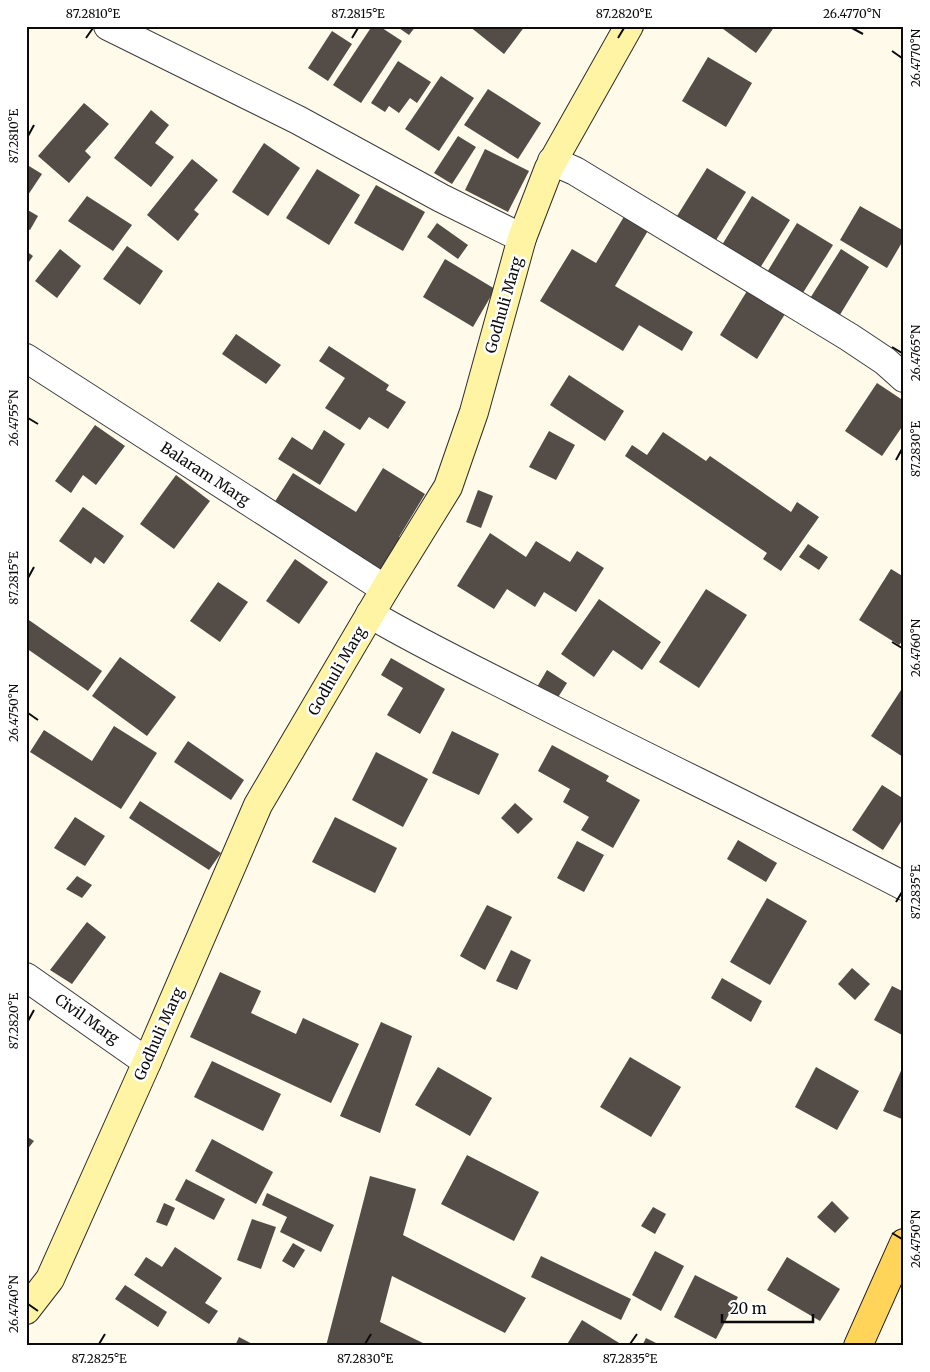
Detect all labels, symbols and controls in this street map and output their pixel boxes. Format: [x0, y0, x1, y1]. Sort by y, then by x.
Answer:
text: 87.2810°E [66, 6, 121, 21]
text: 87.2815°E [331, 6, 385, 21]
text: 87.2820°E [596, 6, 653, 21]
text: 26.4770°N [823, 6, 882, 21]
text: 26.4770°N [908, 28, 923, 87]
text: 87.2810°E [6, 108, 21, 163]
street label: Godhuli Marg [481, 254, 526, 355]
text: 26.4765°N [908, 324, 923, 381]
text: 26.4755°N [6, 389, 21, 446]
text: 87.2830°E [908, 421, 923, 477]
street label: Balaram Marg [157, 438, 254, 510]
text: 87.2815°E [6, 551, 21, 605]
text: 26.4760°N [908, 618, 923, 677]
street label: Godhuli Marg [303, 623, 370, 719]
text: 26.4750°N [6, 683, 21, 742]
text: 87.2835°E [908, 864, 923, 919]
street label: Godhuli Marg [130, 984, 188, 1083]
street label: Civil Marg [51, 990, 123, 1048]
text: 87.2820°E [6, 992, 21, 1049]
text: 26.4750°N [908, 1209, 923, 1268]
text: 26.4740°N [6, 1274, 21, 1333]
scale bar [722, 1292, 814, 1324]
text: 20 m [730, 1299, 767, 1318]
text: 87.2825°E [71, 1351, 127, 1366]
text: 87.2830°E [337, 1351, 393, 1366]
text: 87.2835°E [603, 1351, 658, 1366]

